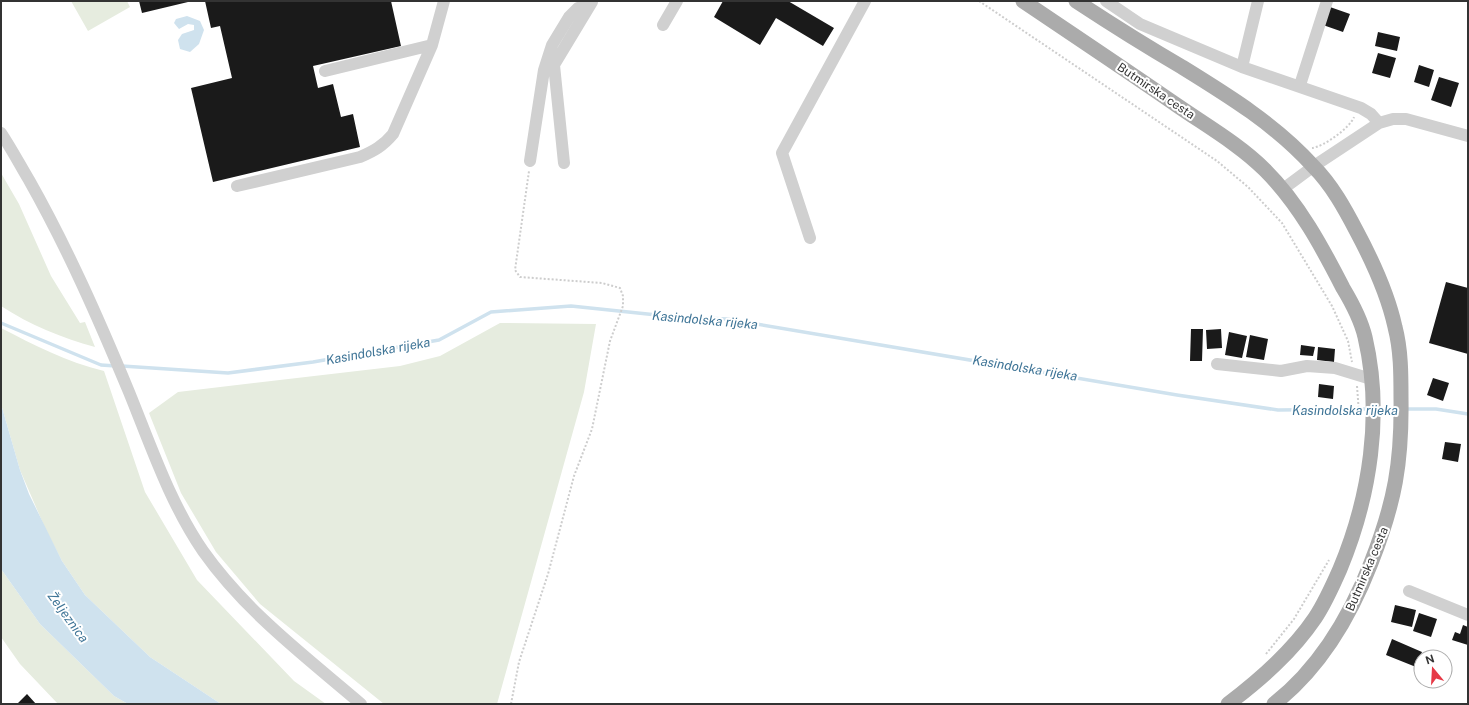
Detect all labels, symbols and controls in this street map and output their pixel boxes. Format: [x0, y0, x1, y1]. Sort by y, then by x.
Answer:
street label: Butmirska cesta [1115, 60, 1197, 122]
water label: Kasindolska rijeka [652, 308, 758, 332]
water label: Kasindolska rijeka [325, 334, 432, 368]
water label: Kasindolska rijeka [972, 352, 1079, 384]
water label: Kasindolska rijeka [1292, 403, 1398, 418]
street label: Butmirska cesta [1343, 525, 1391, 613]
water label: Željeznica [45, 589, 91, 645]
north arrow [1413, 649, 1453, 689]
text: N [1424, 652, 1436, 667]

